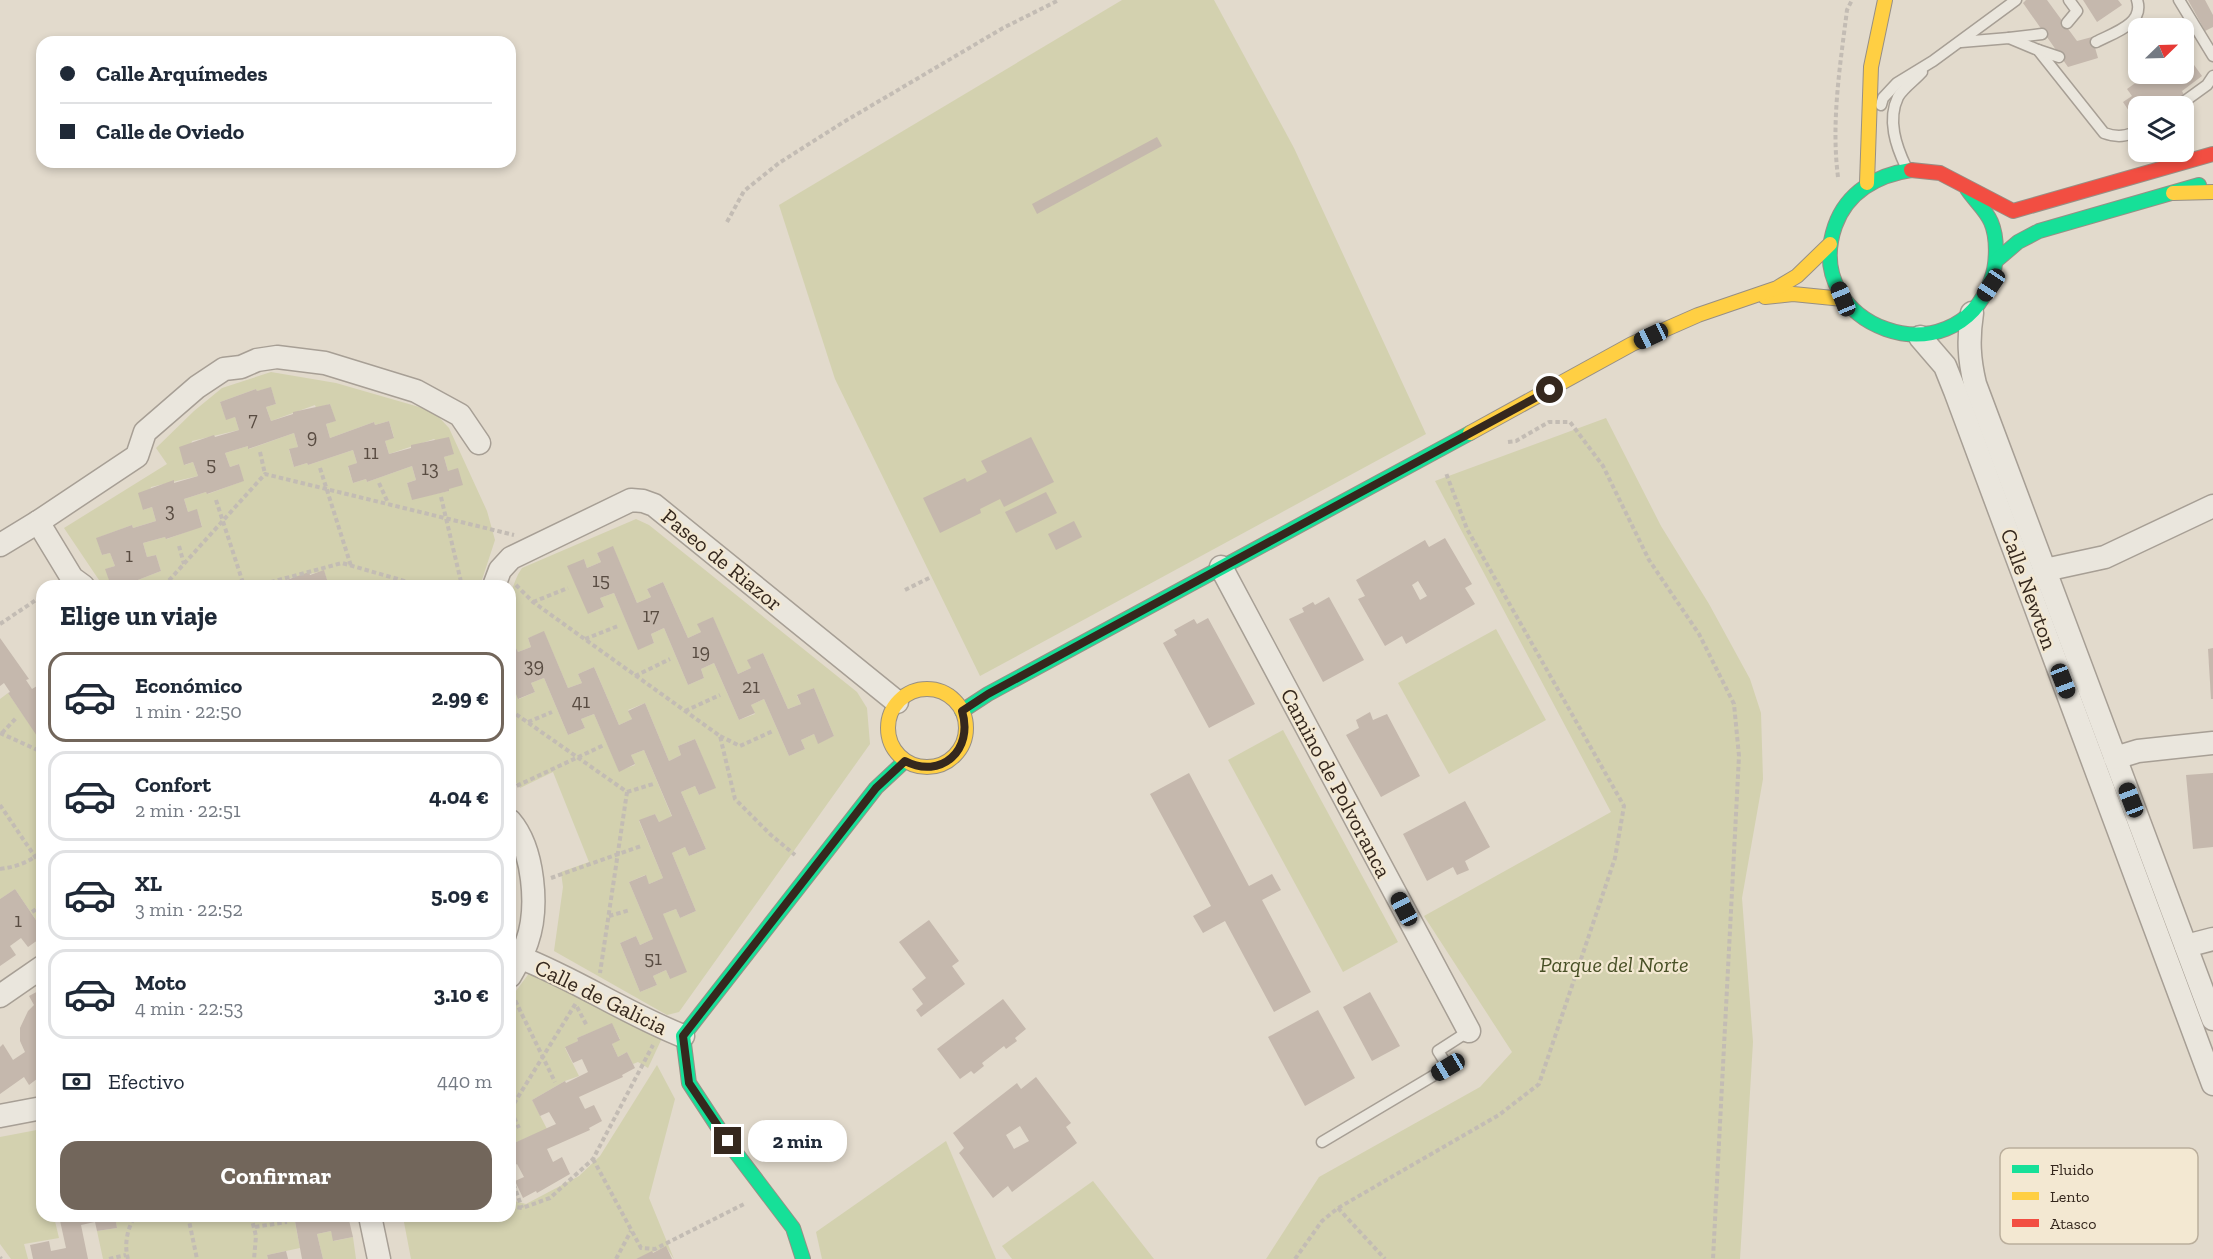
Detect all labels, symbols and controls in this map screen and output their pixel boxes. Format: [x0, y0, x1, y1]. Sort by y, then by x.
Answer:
north arrow [2128, 18, 2194, 84]
map controls [2128, 18, 2194, 162]
text: Calle Arquímedes [96, 60, 268, 87]
button: layers [2128, 96, 2194, 162]
text: Calle de Oviedo [96, 118, 244, 145]
car [1973, 265, 2009, 305]
car [1828, 279, 1858, 319]
car [1631, 320, 1671, 352]
route start [1536, 376, 1563, 403]
house number: 7 [248, 407, 258, 431]
house number: 9 [307, 424, 317, 448]
house number: 11 [363, 440, 379, 464]
house number: 5 [206, 452, 216, 476]
house number: 13 [421, 456, 439, 480]
house number: 3 [165, 498, 175, 522]
street label: Paseo de Riazor [656, 503, 788, 617]
street label: Calle Newton [1995, 525, 2063, 654]
house number: 1 [125, 543, 133, 567]
house number: 15 [592, 568, 610, 592]
text: Elige un viaje [60, 600, 217, 632]
house number: 17 [643, 603, 660, 627]
house number: 19 [692, 639, 710, 663]
house number: 39 [524, 653, 544, 677]
car [2048, 661, 2078, 701]
icon: car [63, 670, 117, 724]
text: Económico [135, 672, 242, 699]
house number: 21 [742, 674, 760, 698]
text: 2.99 € [431, 684, 489, 711]
street label: Camino de Polvoranca [1275, 684, 1398, 883]
house number: 41 [572, 689, 591, 713]
text: 1 min · 22:50 [135, 699, 242, 723]
icon: car [63, 769, 117, 823]
text: Confort [135, 771, 211, 798]
car [2116, 780, 2146, 820]
text: 4.04 € [429, 783, 489, 810]
text: 2 min · 22:51 [135, 798, 241, 822]
icon: car [63, 868, 117, 922]
text: XL [135, 870, 162, 897]
text: 5.09 € [431, 882, 489, 909]
car [1388, 889, 1420, 929]
text: 3 min · 22:52 [135, 897, 243, 921]
house number: 1 [14, 908, 22, 932]
house number: 51 [644, 946, 662, 970]
park label: Parque del Norte [1539, 951, 1689, 978]
street label: Calle de Galicia [530, 953, 672, 1041]
icon: car [63, 967, 117, 1021]
text: Moto [135, 969, 186, 996]
text: 3.10 € [434, 981, 489, 1008]
text: 4 min · 22:53 [135, 996, 243, 1020]
car [1428, 1050, 1468, 1084]
icon: cash [60, 1065, 93, 1098]
text: Efectivo [108, 1068, 184, 1095]
text: 440 m [437, 1069, 492, 1093]
callout: 2 min [749, 1120, 848, 1162]
route end [714, 1127, 741, 1154]
text: 2 min [773, 1129, 822, 1153]
button: Confirmar [60, 1141, 492, 1210]
legend [2000, 1148, 2198, 1244]
text: Fluido [2050, 1160, 2094, 1179]
text: Lento [2050, 1187, 2090, 1206]
text: Atasco [2050, 1214, 2096, 1233]

